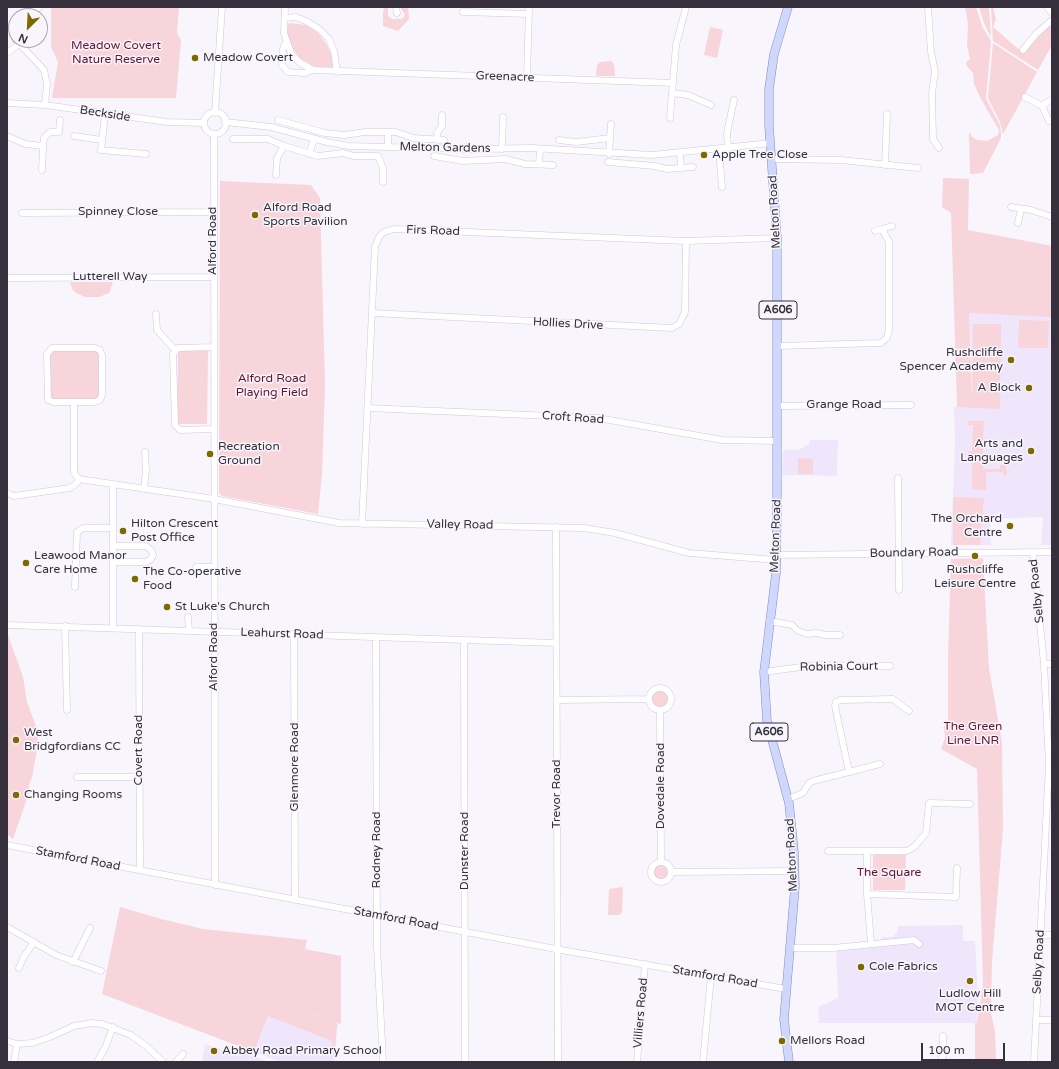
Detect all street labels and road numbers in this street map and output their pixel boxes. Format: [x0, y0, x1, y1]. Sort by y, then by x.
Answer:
street label: Greenacre [475, 69, 535, 85]
street label: Beckside [79, 103, 131, 125]
street label: Melton Gardens [399, 140, 491, 156]
street label: Melton Road [766, 175, 784, 249]
street label: Spinney Close [78, 205, 158, 219]
street label: Alford Road [206, 207, 220, 275]
street label: Firs Road [406, 223, 460, 239]
street label: Lutterell Way [72, 270, 148, 284]
road number: A606 [759, 301, 797, 319]
street label: Hollies Drive [532, 315, 604, 333]
street label: Grange Road [806, 398, 882, 412]
street label: Croft Road [541, 409, 605, 427]
street label: Melton Road [768, 499, 784, 573]
street label: Valley Road [426, 517, 494, 533]
street label: Boundary Road [869, 545, 959, 561]
street label: Selby Road [1026, 558, 1048, 624]
street label: Alford Road [207, 623, 221, 691]
street label: Leahurst Road [240, 625, 324, 643]
street label: Robinia Court [800, 659, 878, 675]
street label: Covert Road [132, 715, 146, 785]
street label: Glenmore Road [288, 723, 302, 811]
road number: A606 [750, 723, 788, 741]
street label: Dovedale Road [654, 743, 668, 829]
street label: Trevor Road [550, 759, 564, 829]
street label: Rodney Road [370, 811, 384, 889]
street label: Dunster Road [458, 812, 472, 890]
street label: Melton Road [783, 818, 801, 892]
street label: Stamford Road [34, 844, 122, 874]
street label: Stamford Road [352, 904, 440, 934]
street label: Selby Road [1030, 929, 1048, 995]
street label: Stamford Road [671, 962, 759, 992]
street label: Villiers Road [631, 977, 651, 1049]

